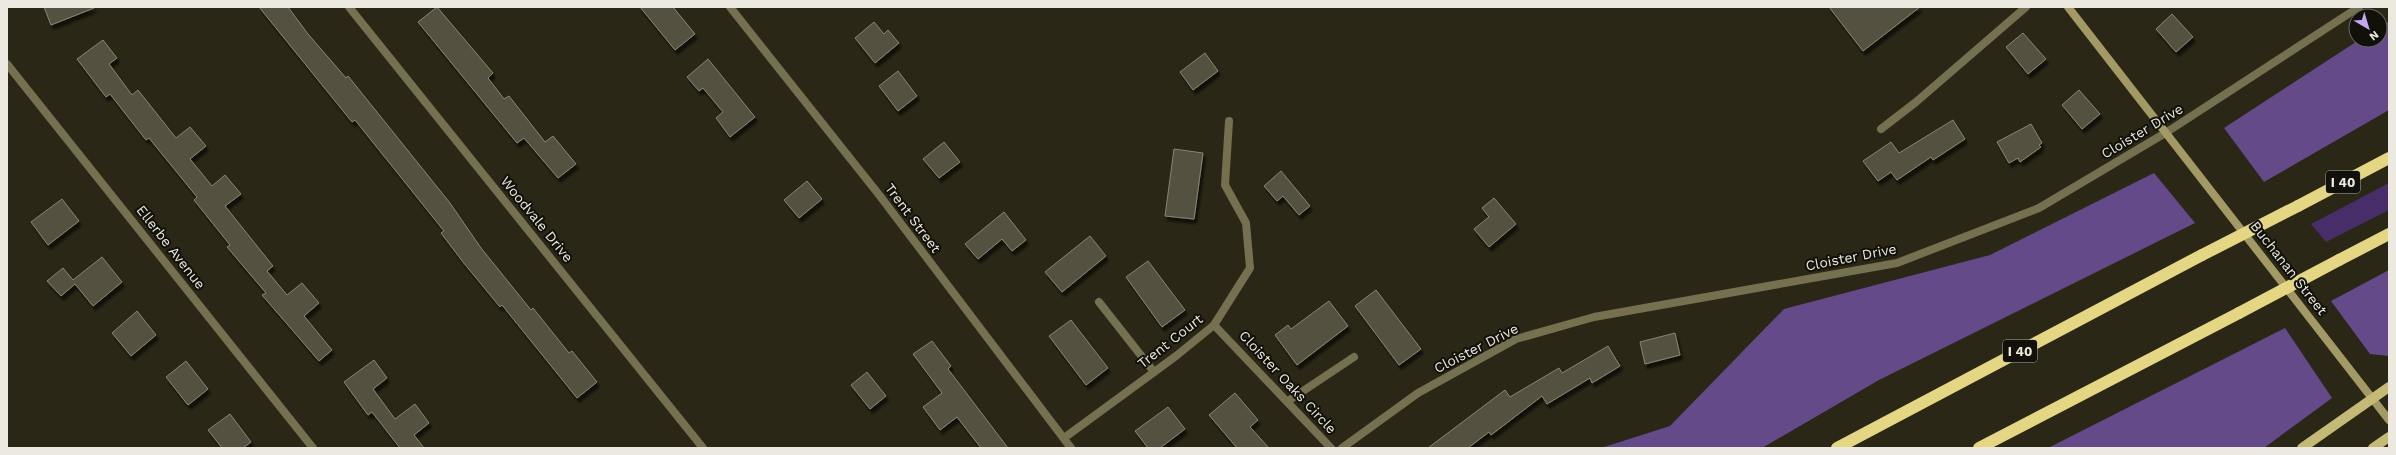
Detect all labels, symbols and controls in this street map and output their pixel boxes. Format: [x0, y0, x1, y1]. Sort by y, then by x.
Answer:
north arrow [2348, 8, 2388, 48]
text: N [2367, 28, 2381, 43]
street label: Cloister Drive [2098, 100, 2186, 162]
road number: I 40 [2326, 171, 2360, 193]
street label: Woodvale Drive [498, 173, 576, 265]
street label: Trent Street [882, 180, 944, 256]
street label: Ellerbe Avenue [133, 202, 209, 292]
street label: Buchanan Street [2247, 218, 2331, 318]
street label: Cloister Drive [1804, 240, 1898, 274]
street label: Trent Court [1134, 311, 1206, 371]
street label: Cloister Drive [1431, 320, 1521, 376]
street label: Cloister Oaks Circle [1236, 327, 1340, 437]
road number: I 40 [2003, 340, 2037, 362]

